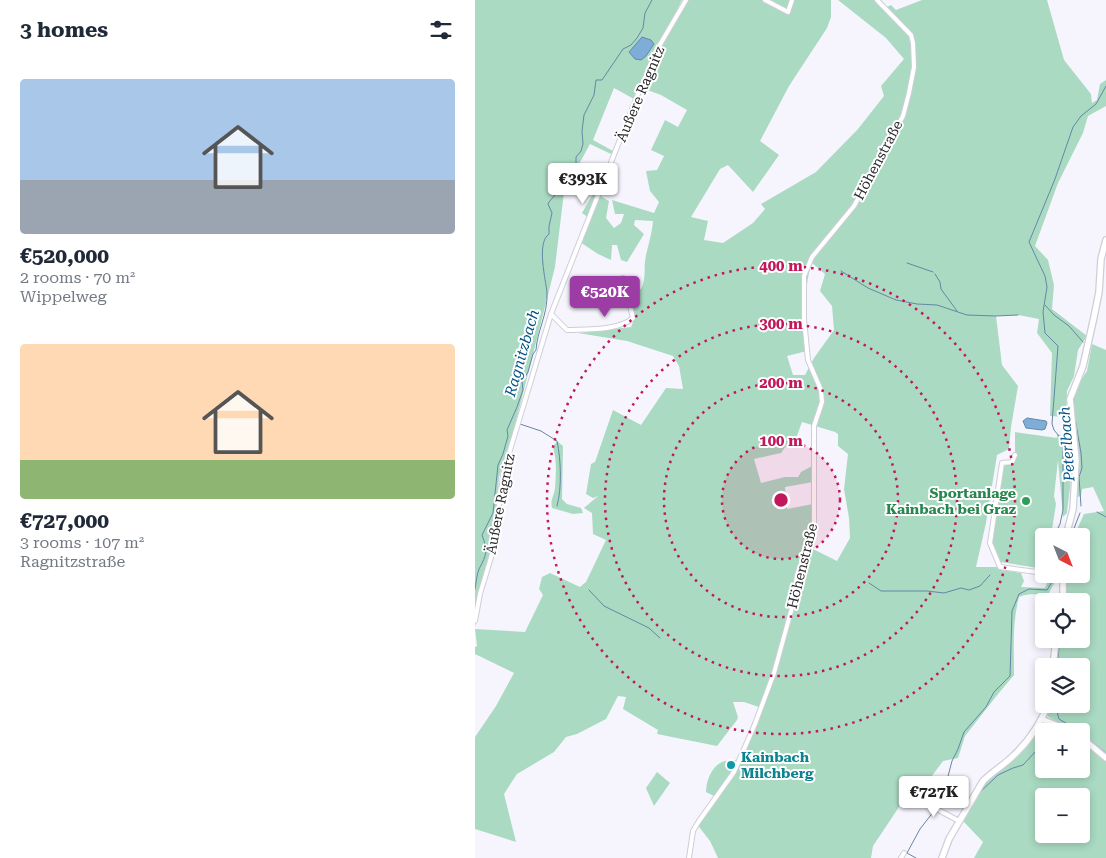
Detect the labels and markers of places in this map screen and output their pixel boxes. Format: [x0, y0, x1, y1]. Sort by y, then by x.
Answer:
pin: €393K [548, 162, 618, 205]
pin: €520K [570, 276, 640, 318]
place label: Sportanlage Kainbach bei Graz [886, 485, 1016, 517]
centre of rings [772, 491, 790, 509]
marker: Sportanlage Kainbach bei Graz [1020, 495, 1032, 507]
place label: Kainbach Milchberg [741, 749, 814, 781]
marker: Kainbach Milchberg [725, 759, 737, 771]
pin: €727K [899, 776, 969, 818]

